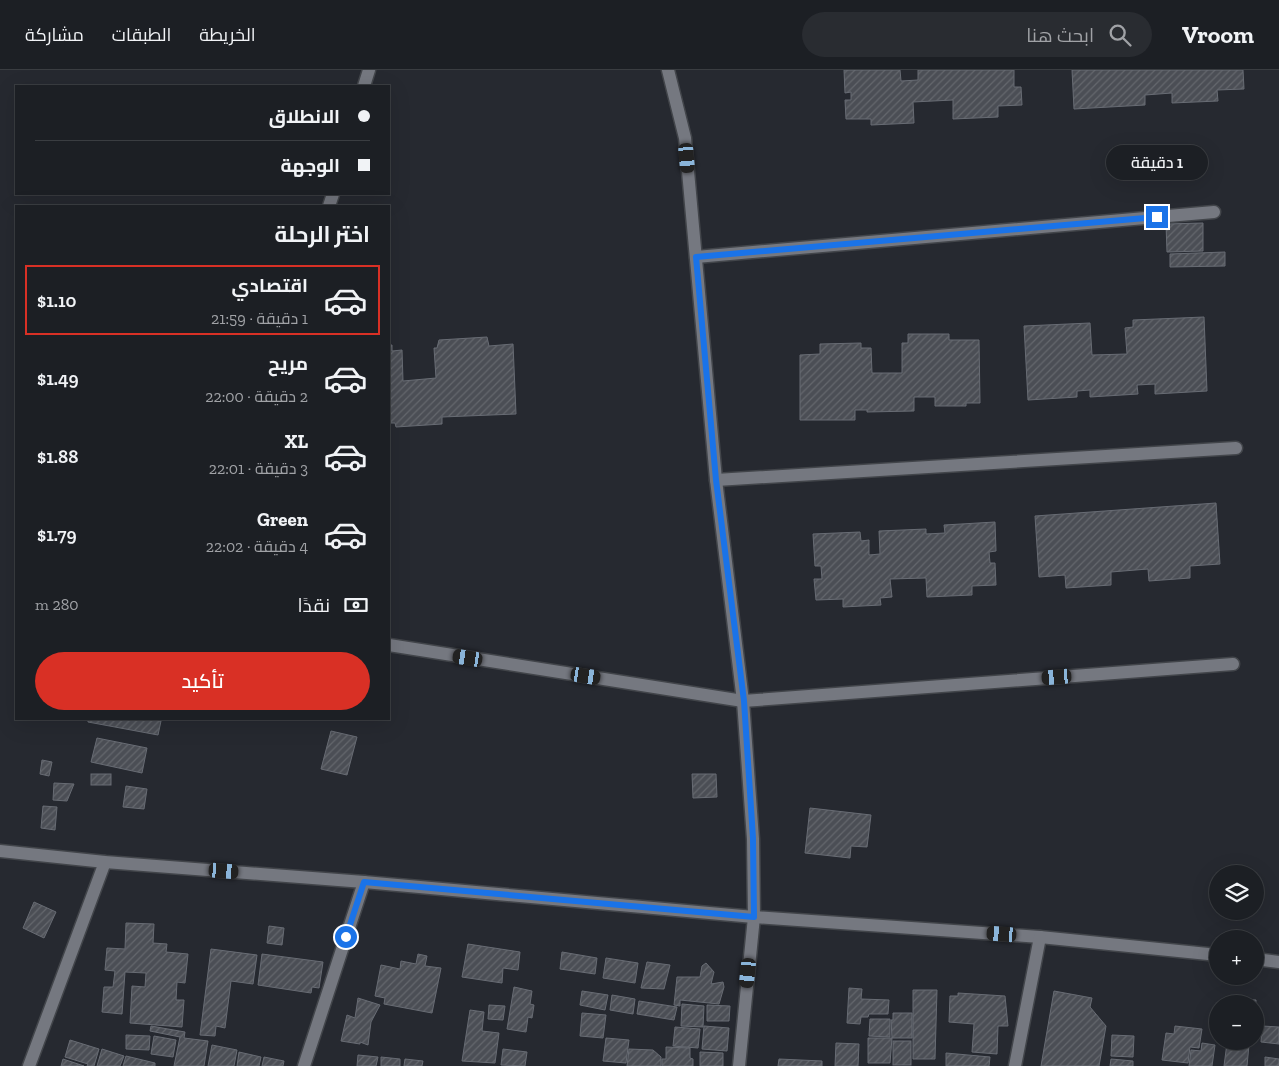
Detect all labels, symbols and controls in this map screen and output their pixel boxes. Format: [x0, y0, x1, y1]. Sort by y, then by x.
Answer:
search box [802, 12, 1152, 57]
text: Vroom [1182, 20, 1254, 49]
icon: search [1106, 21, 1134, 49]
text: مشاركة [25, 24, 84, 46]
text: الطبقات [112, 24, 171, 46]
text: الخريطة [199, 24, 256, 46]
text: ابحث هنا [1026, 24, 1094, 47]
text: الانطلاق [269, 105, 340, 128]
car [678, 142, 695, 174]
callout: 1 دقيقة [1106, 144, 1208, 180]
text: 1 دقيقة [1131, 153, 1183, 172]
text: الوجهة [280, 154, 340, 177]
route end [1146, 206, 1168, 228]
text: اختر الرحلة [274, 221, 370, 248]
text: اقتصادي [232, 274, 308, 297]
icon: car [323, 278, 368, 323]
text: $1.10 [37, 289, 76, 312]
text: 1 دقيقة · 21:59 [211, 309, 308, 328]
text: مريح [268, 352, 308, 375]
icon: car [323, 356, 368, 401]
text: $1.49 [37, 367, 79, 390]
text: 2 دقيقة · 22:00 [205, 387, 308, 406]
text: XL [285, 430, 308, 453]
icon: car [323, 434, 368, 479]
text: $1.88 [37, 445, 78, 468]
text: 3 دقيقة · 22:01 [209, 459, 308, 478]
text: Green [257, 508, 308, 531]
icon: car [323, 512, 368, 557]
text: $1.79 [37, 523, 77, 546]
text: 4 دقيقة · 22:02 [206, 537, 308, 556]
icon: cash [342, 591, 370, 619]
text: نقدًا [298, 594, 330, 617]
text: 280 m [35, 595, 79, 614]
car [452, 648, 483, 668]
button: تأكيد [35, 652, 370, 710]
car [570, 666, 601, 686]
car [1041, 668, 1072, 686]
car [208, 862, 239, 880]
map controls [1209, 865, 1264, 1050]
button: layers [1209, 865, 1264, 920]
car [986, 925, 1017, 943]
route start [335, 926, 357, 948]
button: + [1209, 930, 1264, 985]
car [738, 957, 757, 989]
button: − [1209, 995, 1264, 1050]

